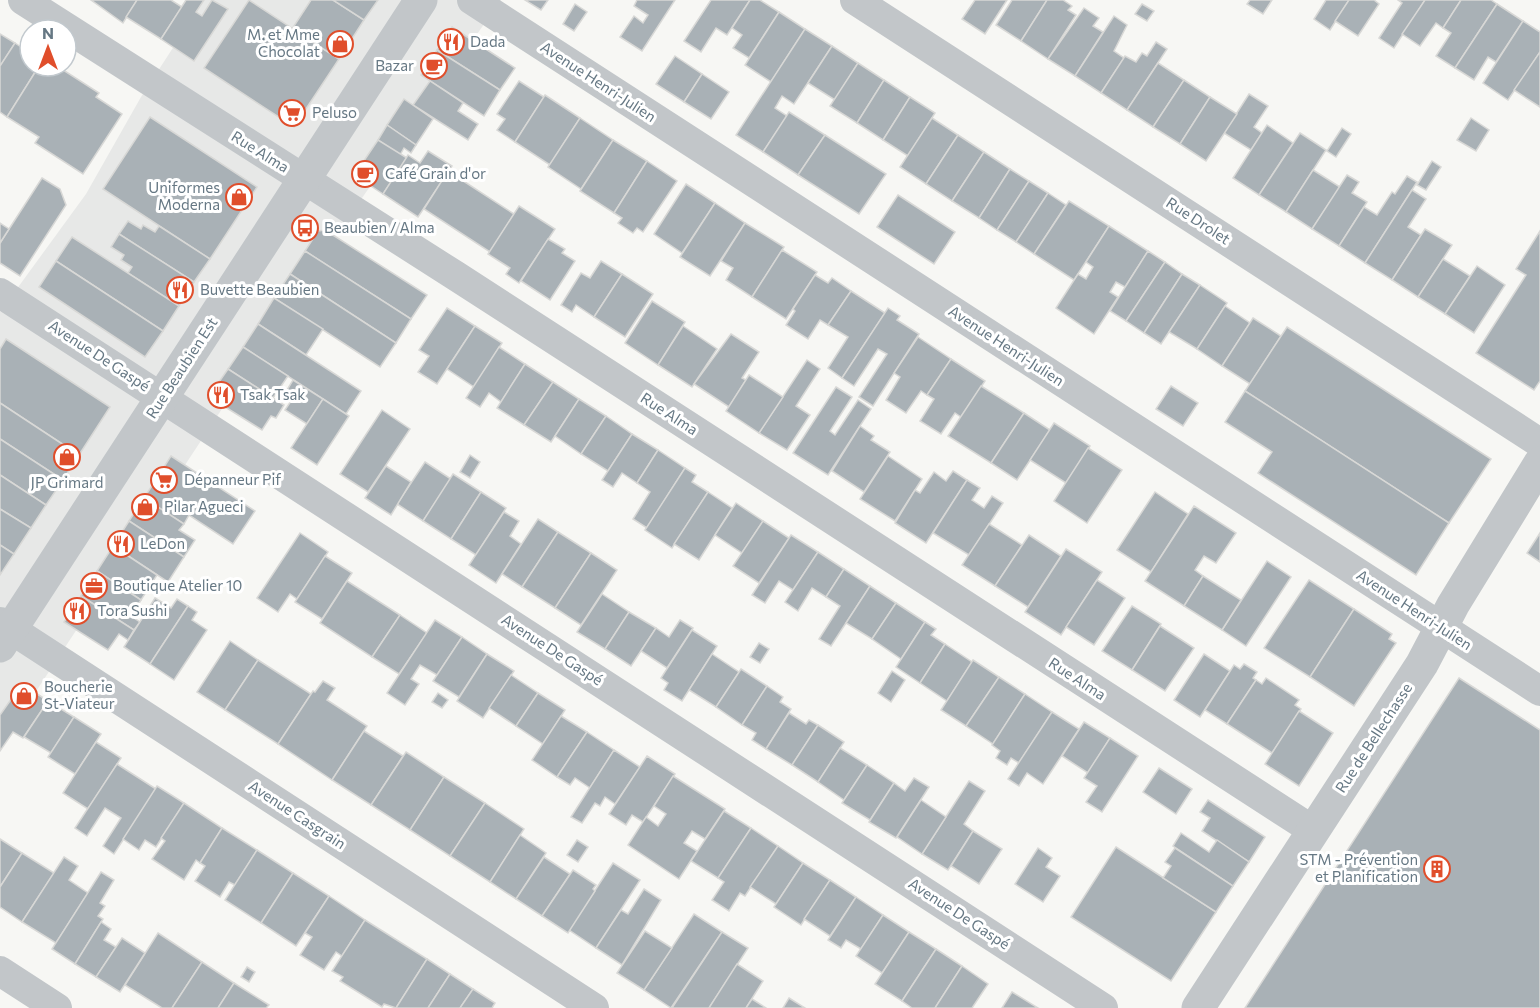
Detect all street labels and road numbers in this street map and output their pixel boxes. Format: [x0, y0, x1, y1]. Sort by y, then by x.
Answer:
street label: Avenue Henri-Julien [538, 37, 660, 125]
street label: Rue Alma [229, 127, 293, 176]
street label: Rue Drolet [1163, 193, 1234, 247]
street label: Avenue Henri-Julien [946, 301, 1068, 389]
street label: Rue Beaubien Est [142, 314, 221, 421]
street label: Avenue De Gaspé [46, 316, 154, 395]
street label: Rue Alma [638, 388, 701, 438]
street label: Avenue Henri-Julien [1354, 565, 1476, 653]
street label: Avenue De Gaspé [499, 610, 607, 689]
street label: Rue Alma [1046, 653, 1109, 703]
street label: Rue de Bellechasse [1331, 679, 1415, 796]
street label: Avenue Casgrain [246, 776, 349, 852]
street label: Avenue De Gaspé [906, 874, 1014, 953]

